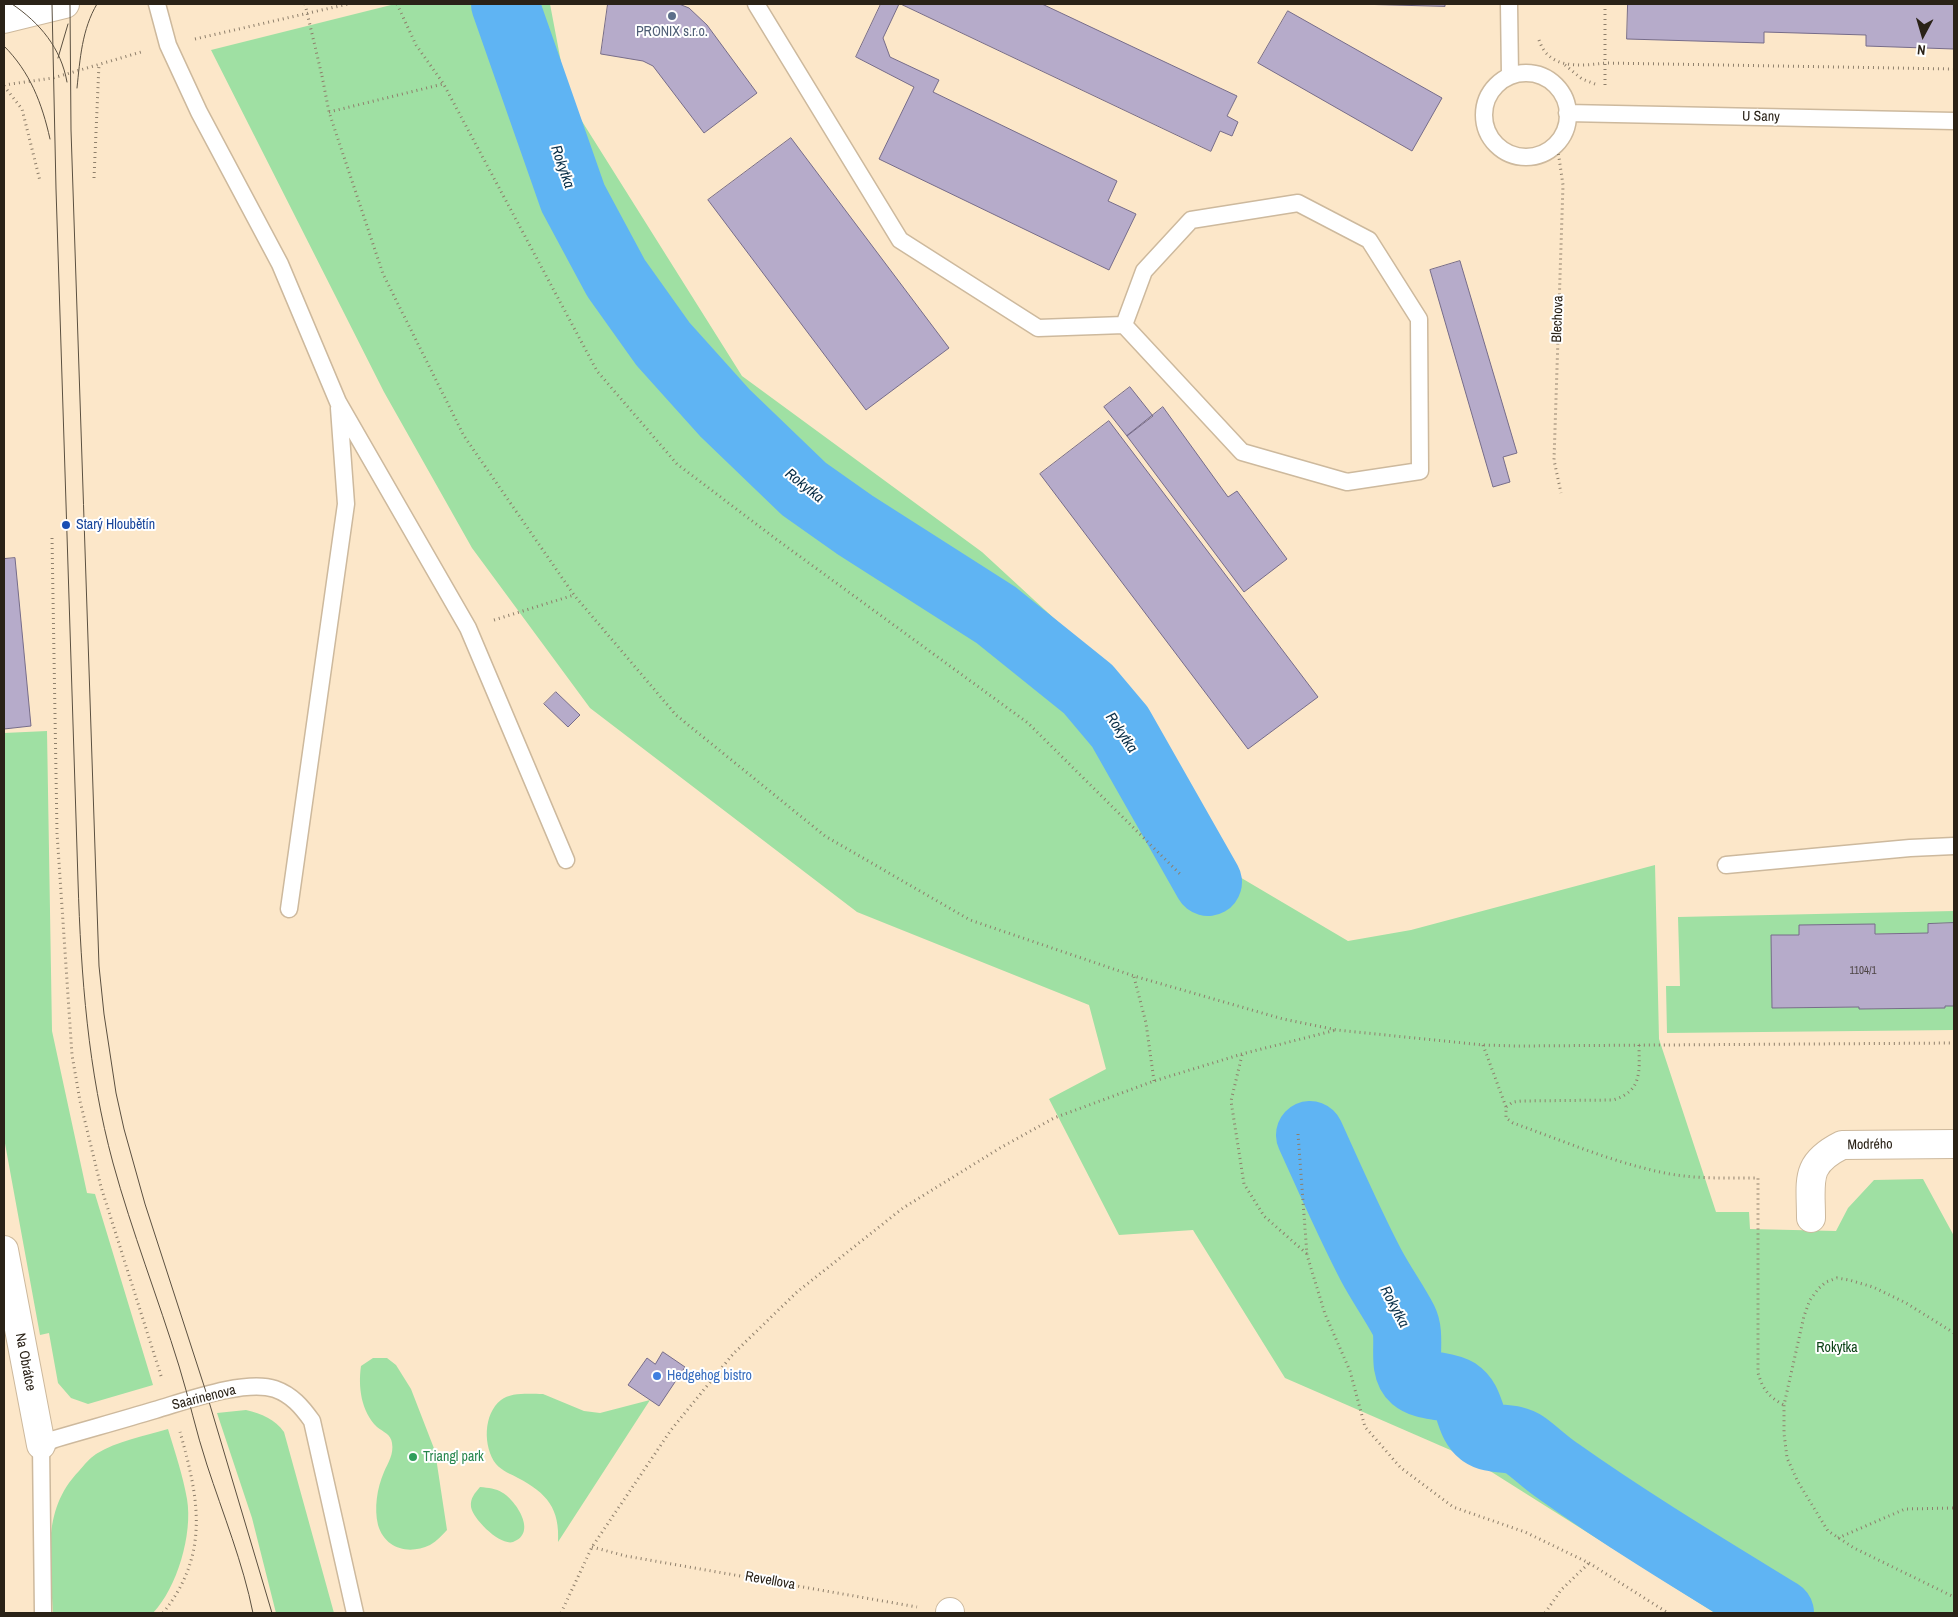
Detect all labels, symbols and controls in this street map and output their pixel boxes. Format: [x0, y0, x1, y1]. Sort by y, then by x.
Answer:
marker: PRONIX s.r.o. [666, 10, 678, 22]
north arrow [1898, 10, 1948, 60]
place label: PRONIX s.r.o. [636, 24, 708, 40]
text: N [1916, 41, 1927, 59]
street label: U Sany [1742, 108, 1780, 126]
water label: Rokytka [546, 143, 578, 191]
street label: Blechova [1549, 295, 1567, 343]
water label: Rokytka [781, 465, 827, 507]
place label: Starý Hloubětín [76, 517, 155, 533]
marker: Starý Hloubětín [60, 519, 72, 531]
water label: Rokytka [1101, 710, 1141, 756]
house number: 1104/1 [1850, 964, 1876, 978]
street label: Modrého [1847, 1136, 1893, 1154]
water label: Rokytka [1376, 1283, 1412, 1331]
street label: Na Obrátce [11, 1332, 39, 1392]
park label: Rokytka [1816, 1340, 1858, 1356]
place label: Hedgehog bistro [667, 1368, 752, 1384]
marker: Hedgehog bistro [651, 1370, 663, 1382]
street label: Saarinenova [170, 1382, 238, 1414]
place label: Triangl park [423, 1449, 484, 1465]
marker: Triangl park [407, 1451, 419, 1463]
street label: Revellova [744, 1568, 796, 1594]

